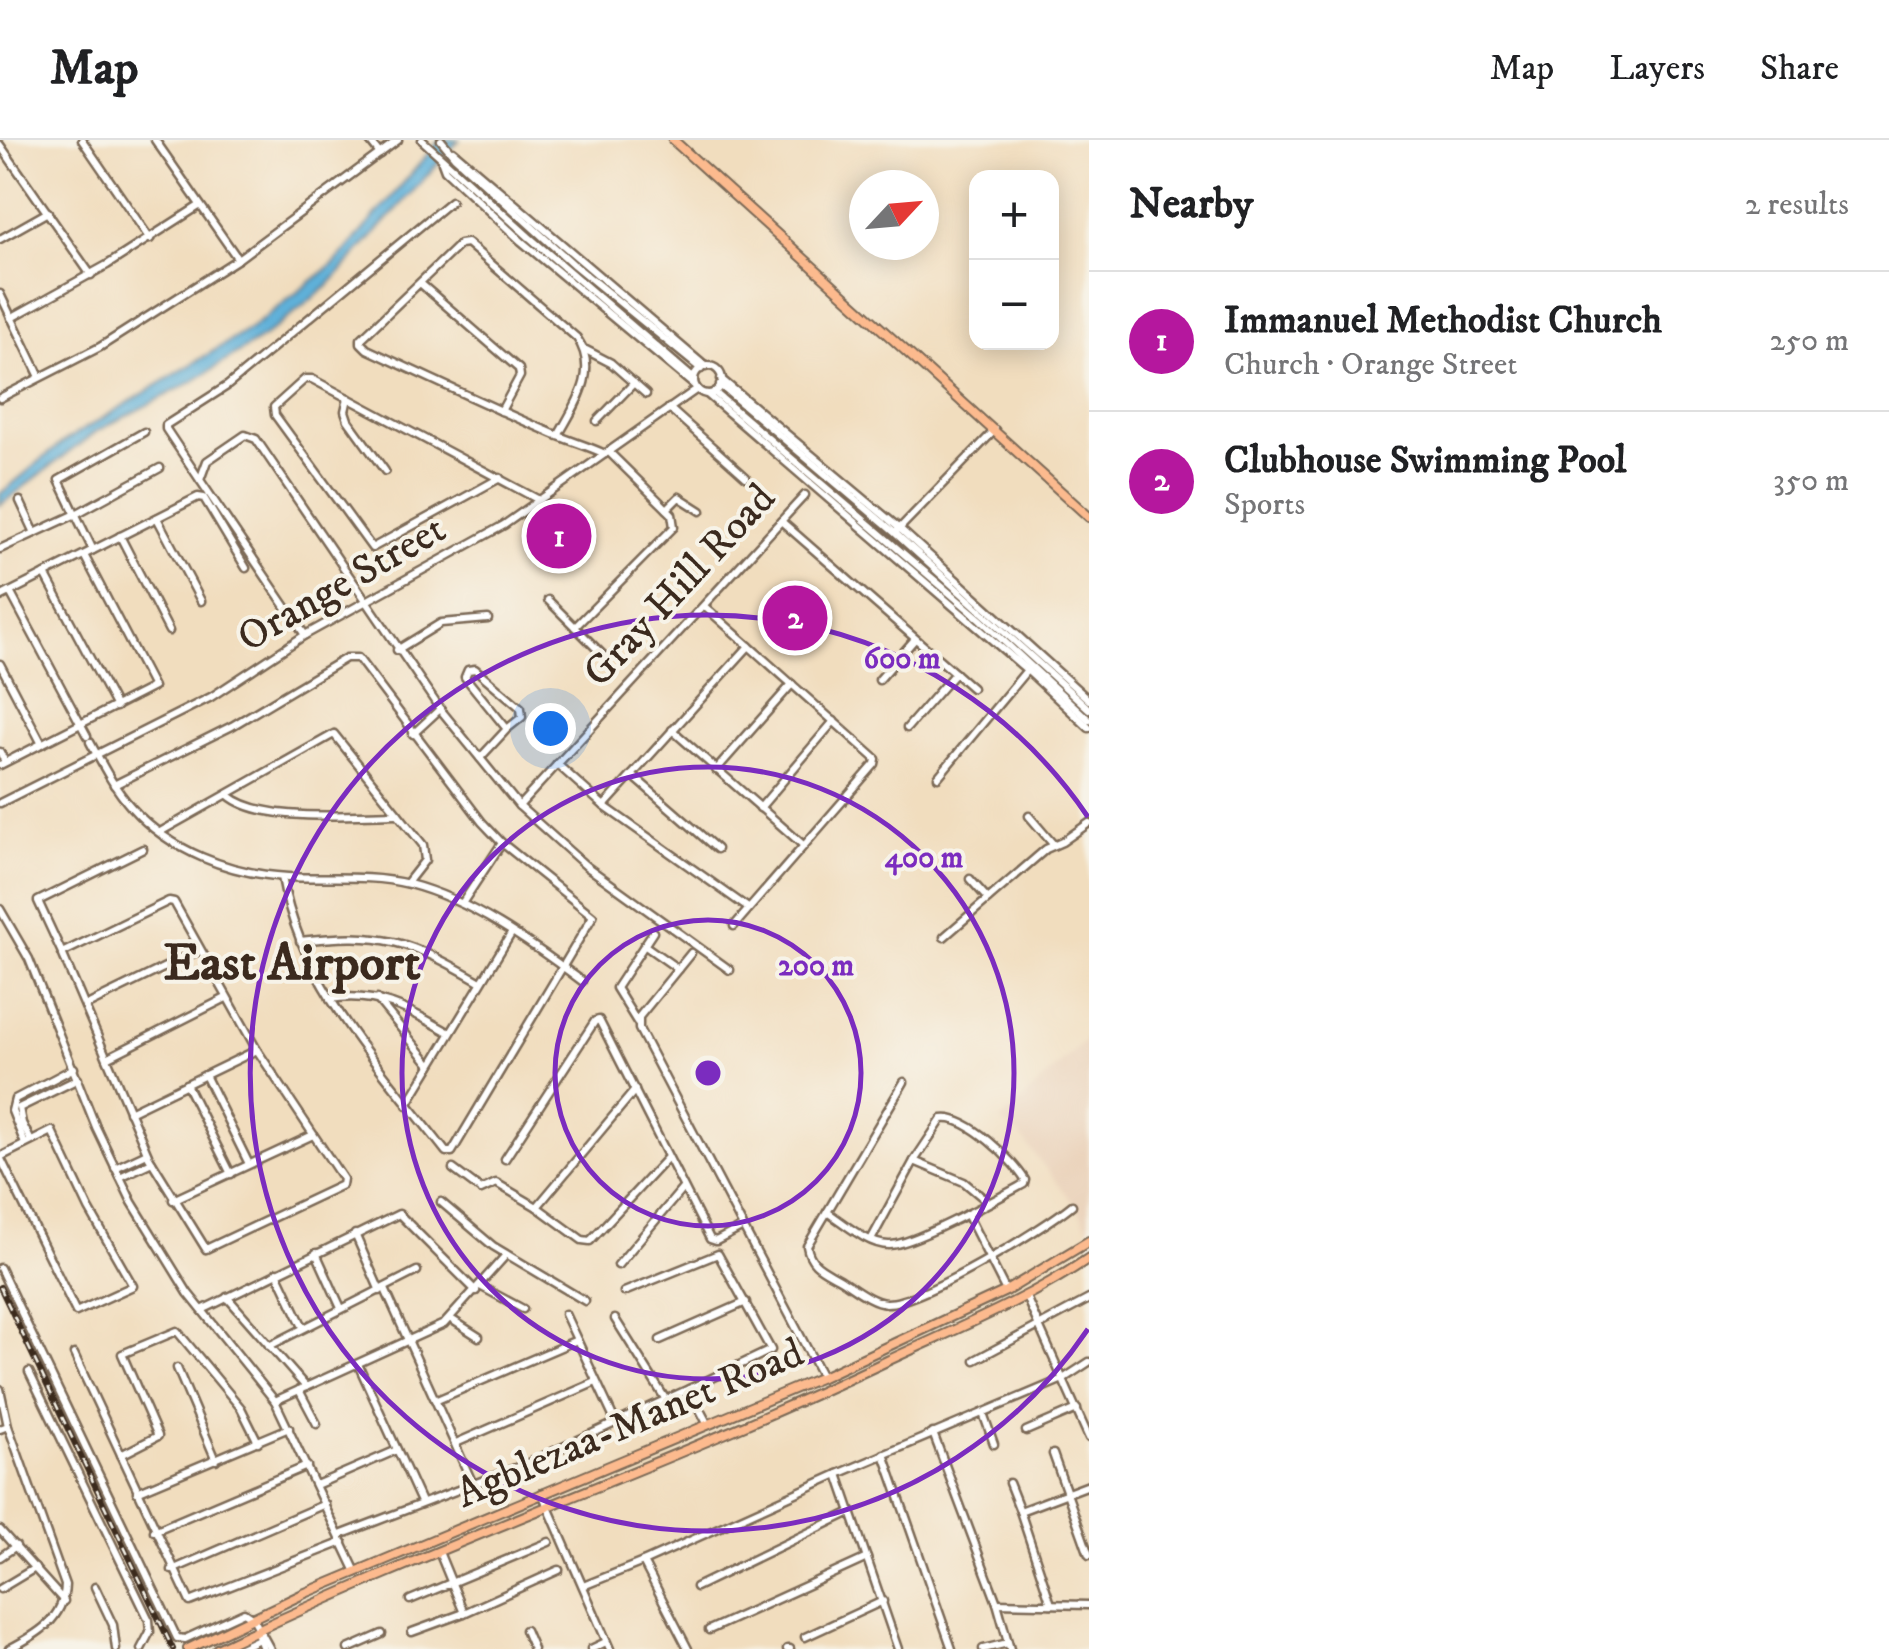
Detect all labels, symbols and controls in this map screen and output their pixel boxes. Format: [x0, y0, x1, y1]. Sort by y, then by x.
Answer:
text: Map [50, 39, 138, 99]
text: Map [1490, 47, 1554, 91]
text: Layers [1609, 47, 1705, 91]
text: Share [1760, 47, 1839, 91]
north arrow [849, 170, 939, 260]
map controls [969, 170, 1059, 350]
button: + [969, 170, 1059, 260]
text: Nearby [1129, 179, 1253, 231]
text: 2 results [1745, 185, 1849, 225]
button: − [969, 260, 1059, 350]
text: Immanuel Methodist Church [1224, 297, 1662, 345]
text: 1 [1156, 321, 1167, 361]
text: 250 m [1769, 321, 1849, 361]
text: Church · Orange Street [1224, 345, 1517, 385]
text: Clubhouse Swimming Pool [1224, 437, 1626, 485]
text: 2 [1154, 461, 1169, 501]
text: 350 m [1773, 461, 1849, 501]
street label: Gray Hill Road [573, 474, 787, 698]
text: Sports [1224, 485, 1305, 525]
pin: 1 [526, 498, 592, 574]
street label: Orange Street [229, 504, 455, 664]
pin: 2 [762, 580, 828, 656]
text: 600 m [864, 641, 941, 678]
your location [525, 703, 576, 754]
text: 400 m [885, 840, 964, 877]
district label: East Airport [163, 932, 421, 997]
text: 200 m [778, 948, 854, 985]
centre of rings [690, 1055, 726, 1091]
street label: Agblezaa-Manet Road [448, 1327, 812, 1521]

